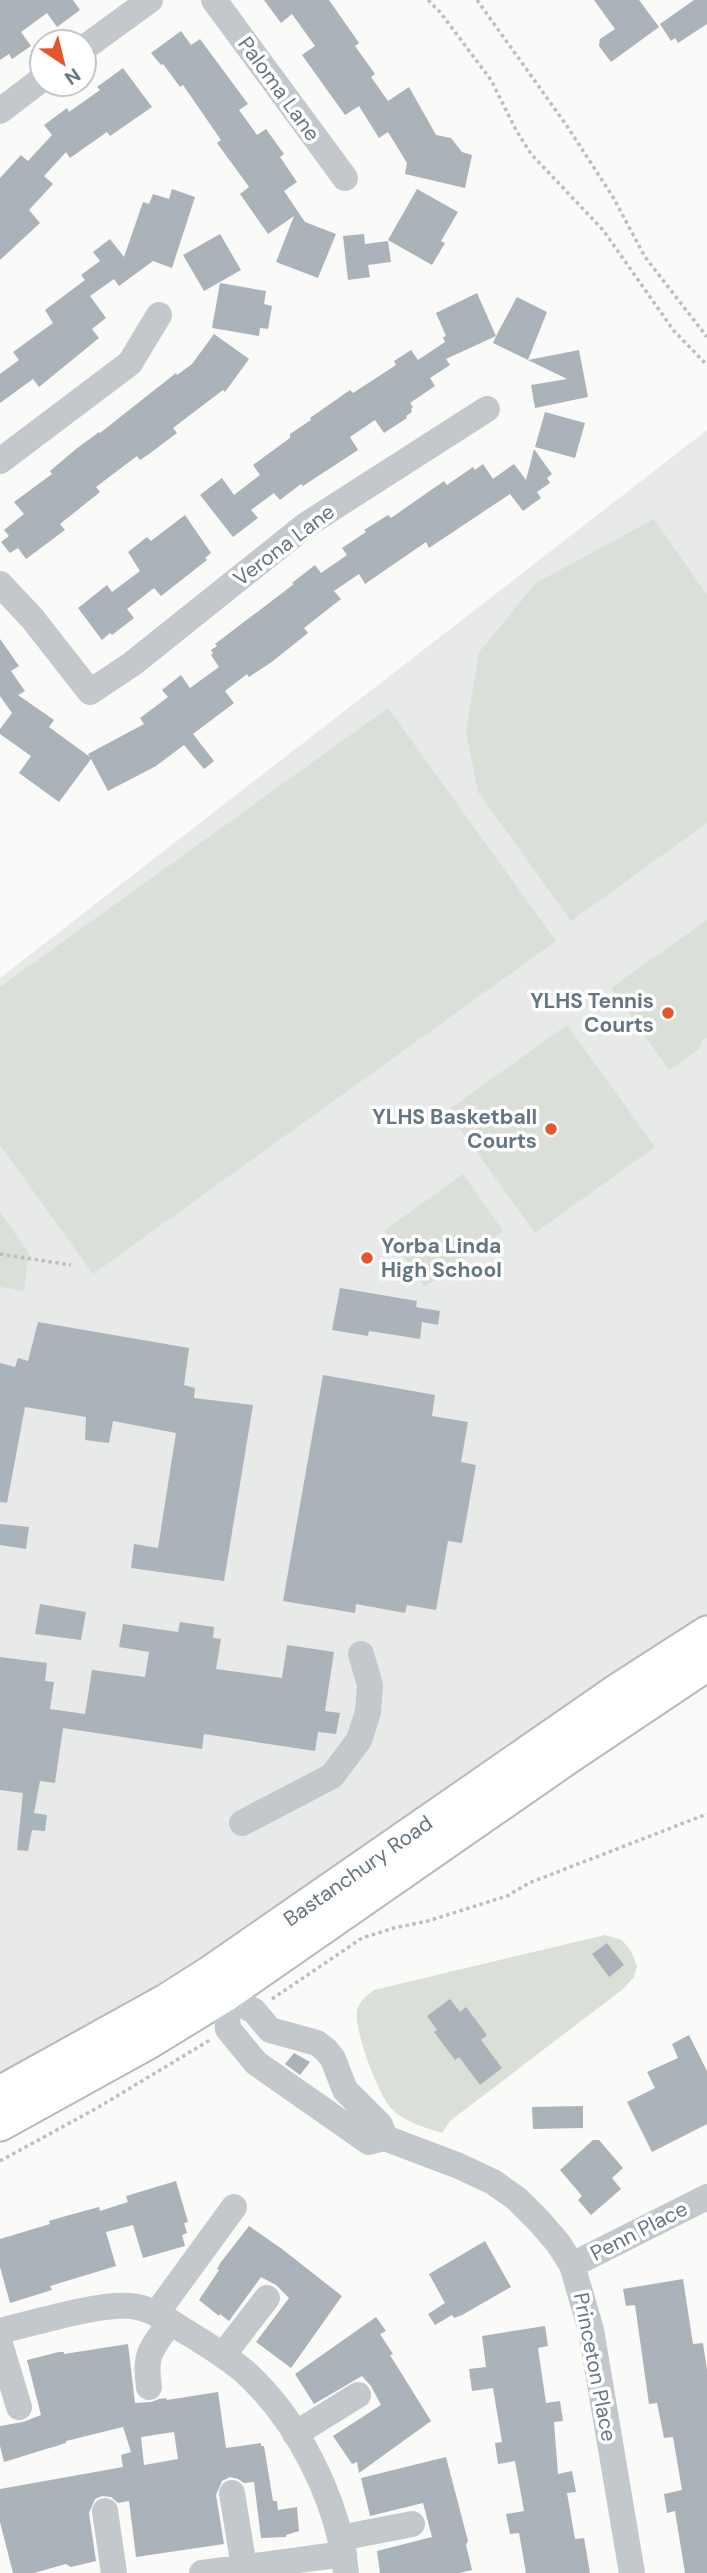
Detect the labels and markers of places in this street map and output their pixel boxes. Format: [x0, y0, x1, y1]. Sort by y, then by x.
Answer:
place label: YLHS Tennis Courts [530, 987, 654, 1039]
marker: YLHS Tennis Courts [660, 1005, 676, 1021]
place label: YLHS Basketball Courts [372, 1103, 537, 1155]
marker: YLHS Basketball Courts [543, 1121, 559, 1137]
place label: Yorba Linda High School [381, 1232, 502, 1284]
marker: Yorba Linda High School [359, 1250, 375, 1266]

